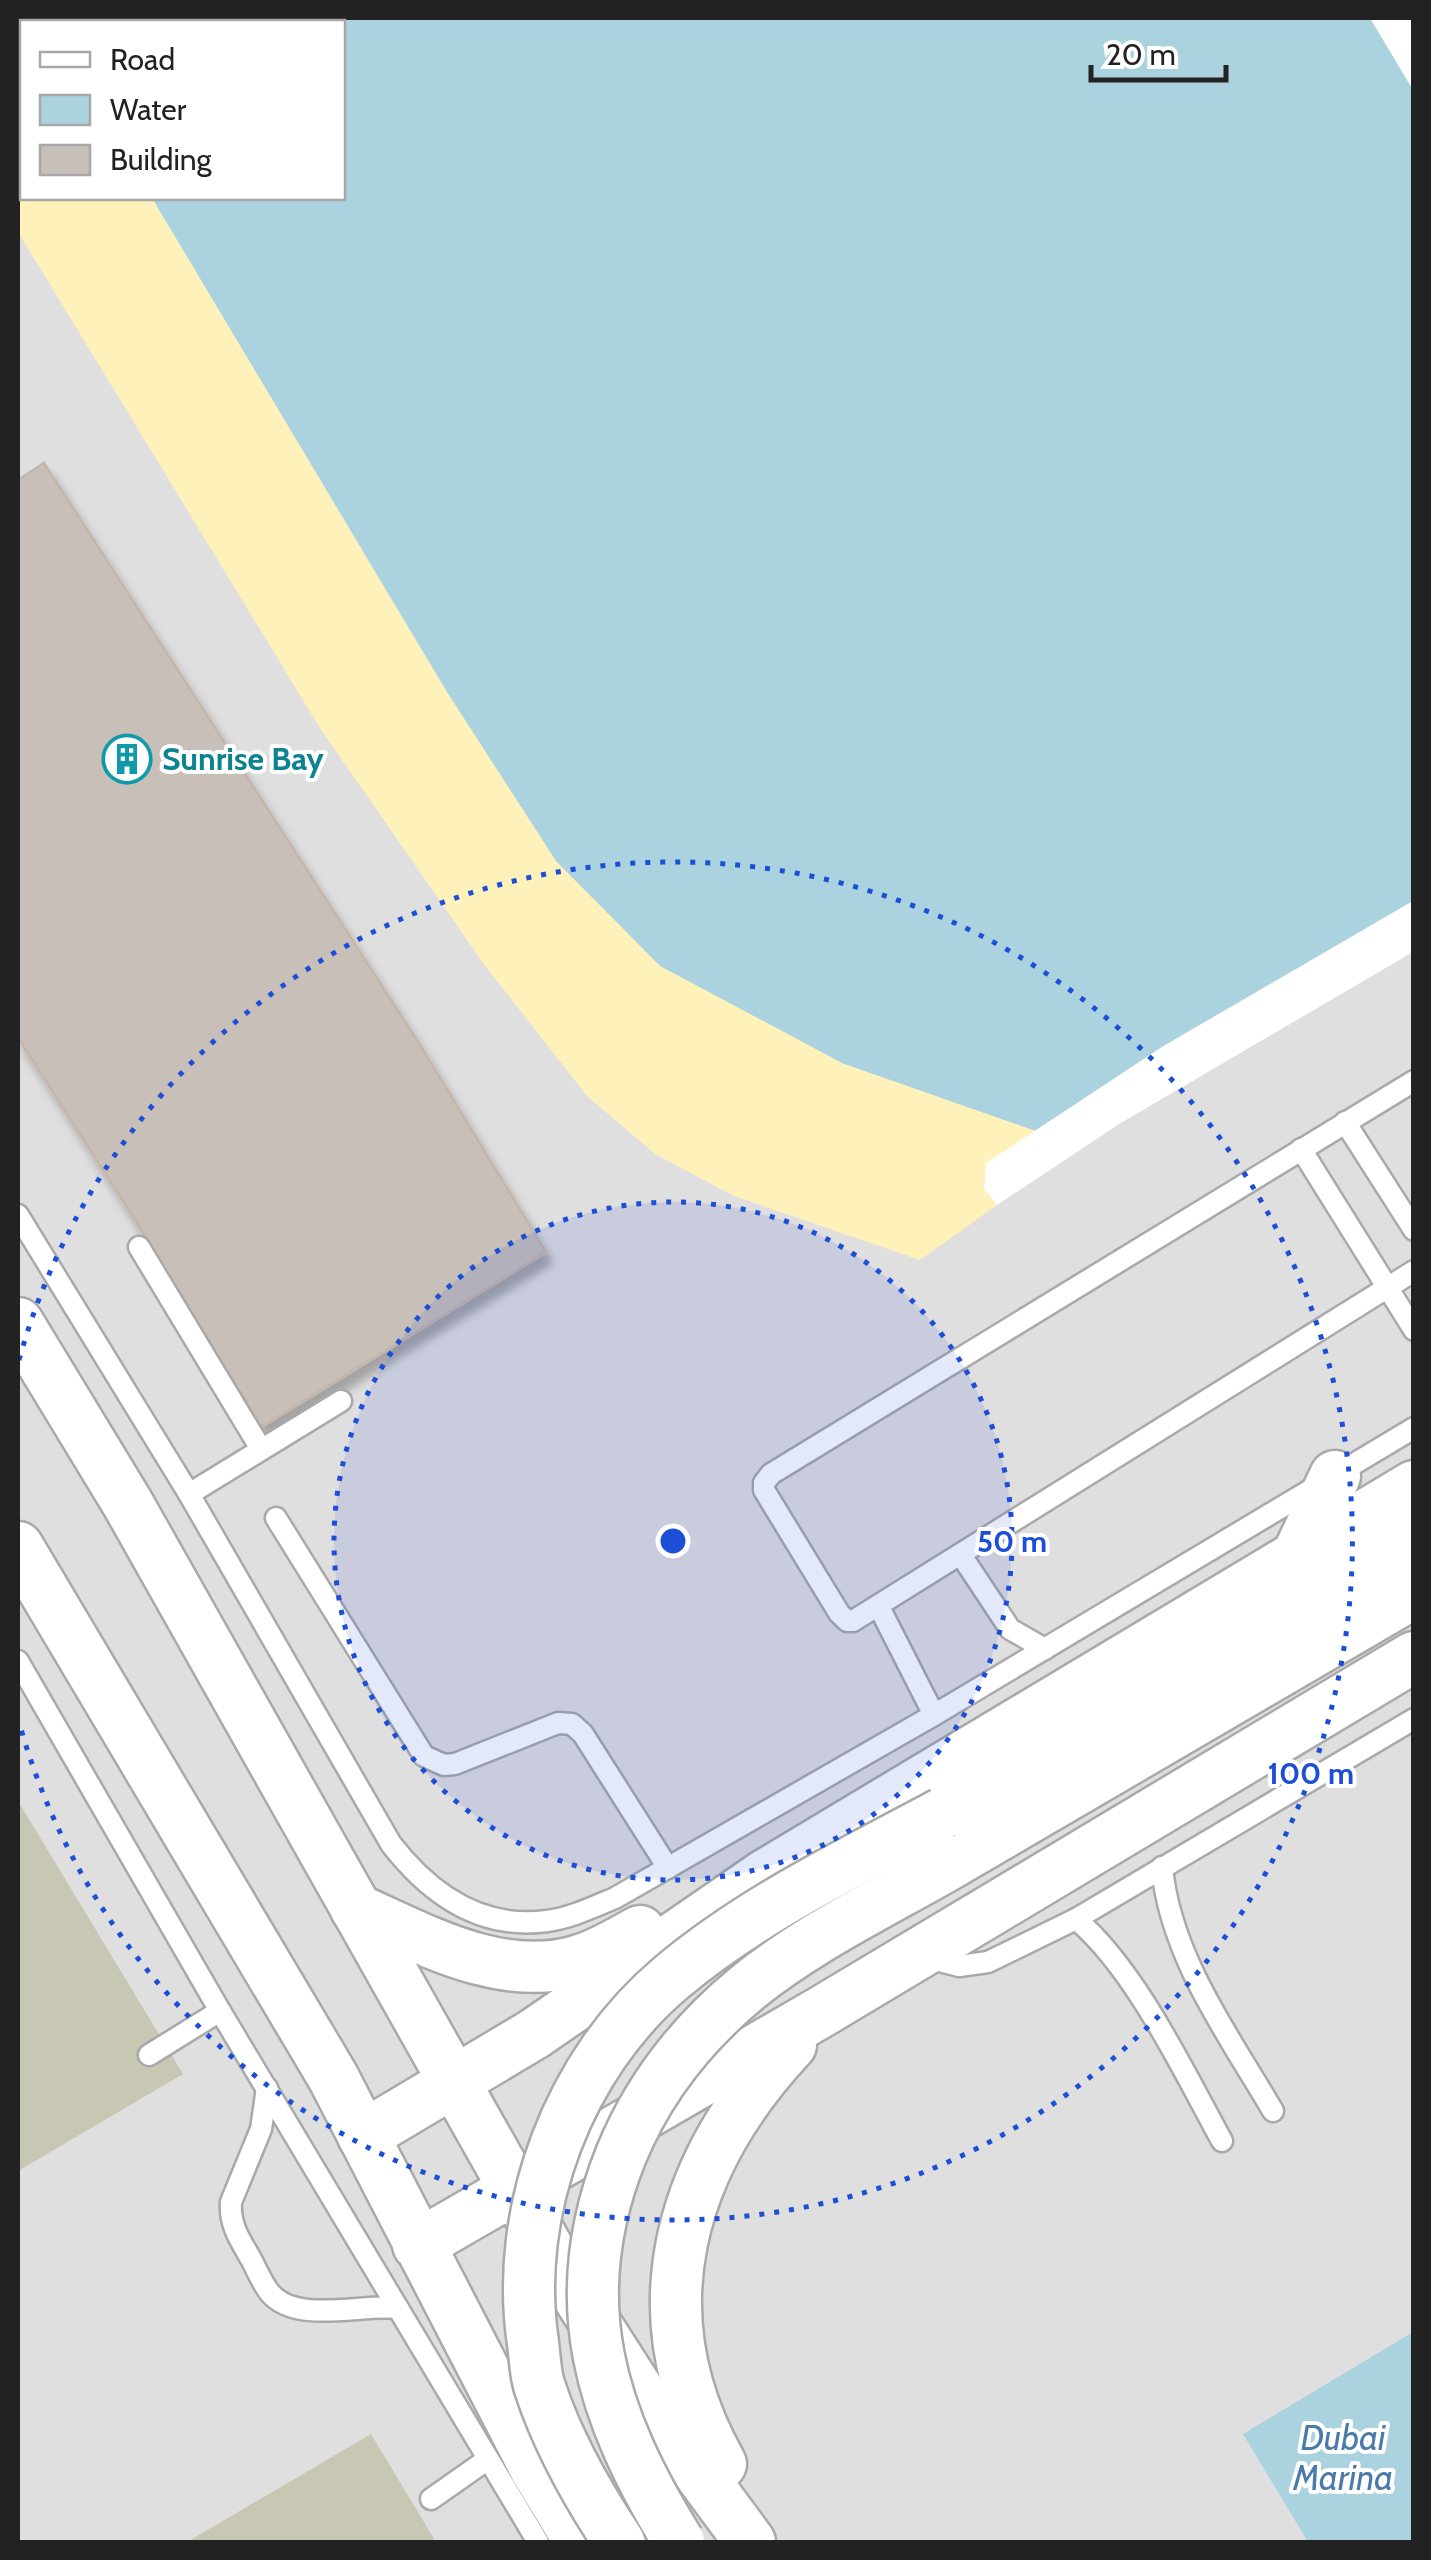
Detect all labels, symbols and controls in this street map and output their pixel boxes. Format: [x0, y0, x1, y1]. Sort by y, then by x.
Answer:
legend [20, 20, 345, 200]
scale bar [1091, 20, 1226, 82]
text: 20 m [1106, 36, 1176, 73]
text: Road [110, 41, 175, 78]
text: Water [110, 91, 187, 128]
text: Building [110, 141, 213, 178]
building icon: Sunrise Bay [101, 733, 153, 785]
place label: Sunrise Bay [162, 739, 324, 778]
centre of rings [655, 1523, 691, 1559]
text: 50 m [977, 1523, 1047, 1560]
text: 100 m [1268, 1755, 1354, 1792]
water label: Dubai Marina [1292, 2416, 1393, 2499]

